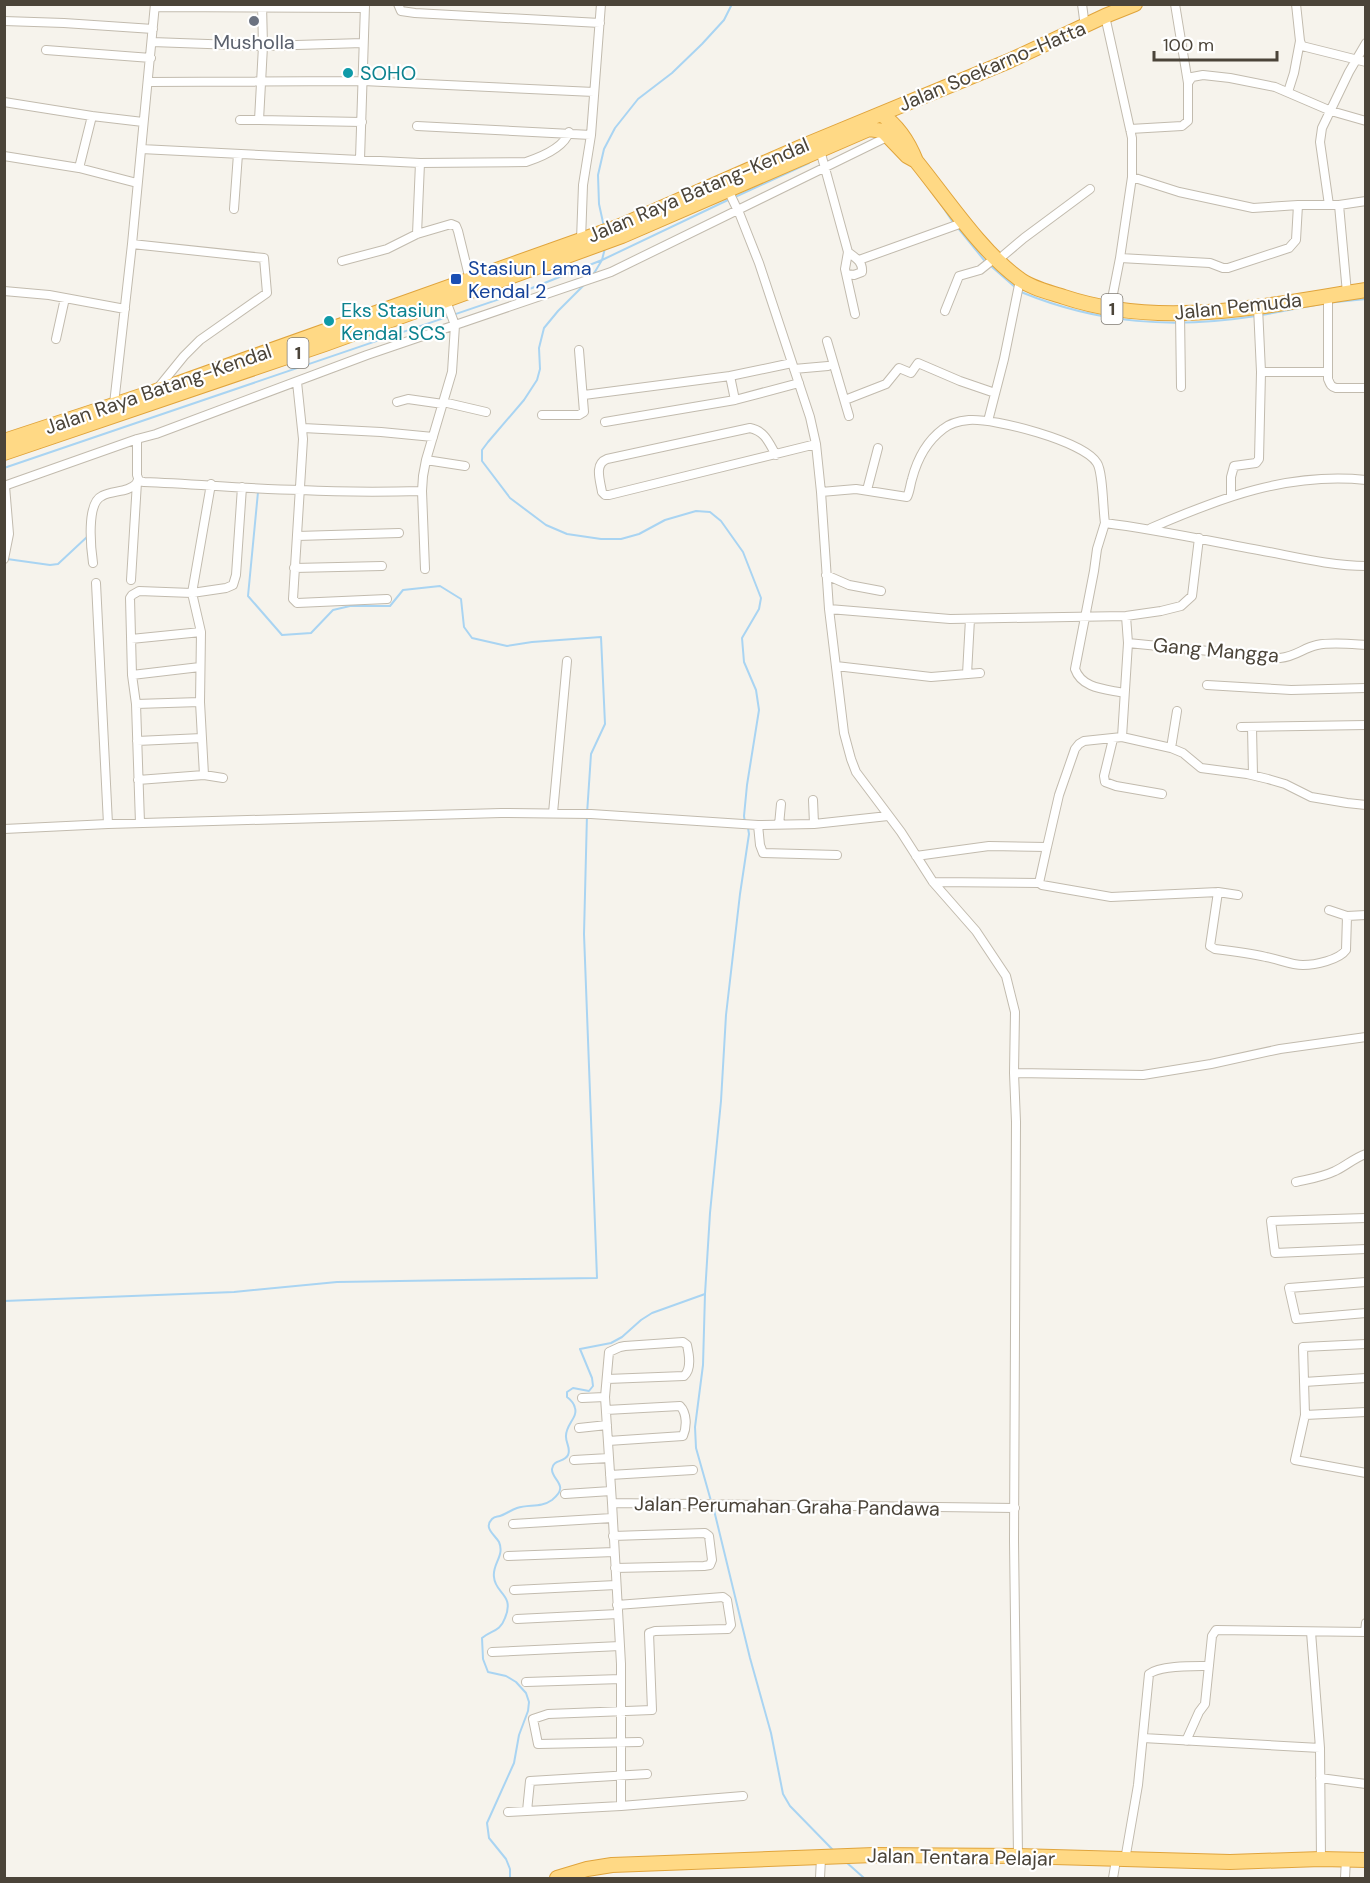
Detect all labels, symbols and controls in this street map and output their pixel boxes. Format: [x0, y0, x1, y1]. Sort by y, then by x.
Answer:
marker: Musholla [247, 14, 261, 28]
street label: Jalan Soekarno-Hatta [894, 15, 1090, 117]
scale bar [1154, 24, 1277, 62]
place label: Musholla [213, 29, 295, 55]
text: 100 m [1163, 33, 1214, 57]
place label: SOHO [360, 60, 416, 86]
marker: SOHO [341, 66, 355, 80]
street label: Jalan Raya Batang-Kendal [583, 131, 813, 249]
place label: Stasiun Lama Kendal 2 [468, 255, 592, 304]
marker: Stasiun Lama Kendal 2 [449, 272, 463, 286]
street label: Jalan Pemuda [1173, 286, 1303, 326]
road number: 1 [1102, 294, 1122, 324]
place label: Eks Stasiun Kendal SCS [341, 297, 446, 346]
marker: Eks Stasiun Kendal SCS [322, 314, 336, 328]
street label: Jalan Raya Batang-Kendal [41, 338, 275, 440]
road number: 1 [288, 338, 308, 368]
street label: Gang Mangga [1152, 632, 1280, 668]
street label: Jalan Perumahan Graha Pandawa [634, 1490, 940, 1522]
street label: Jalan Tentara Pelajar [867, 1842, 1055, 1872]

